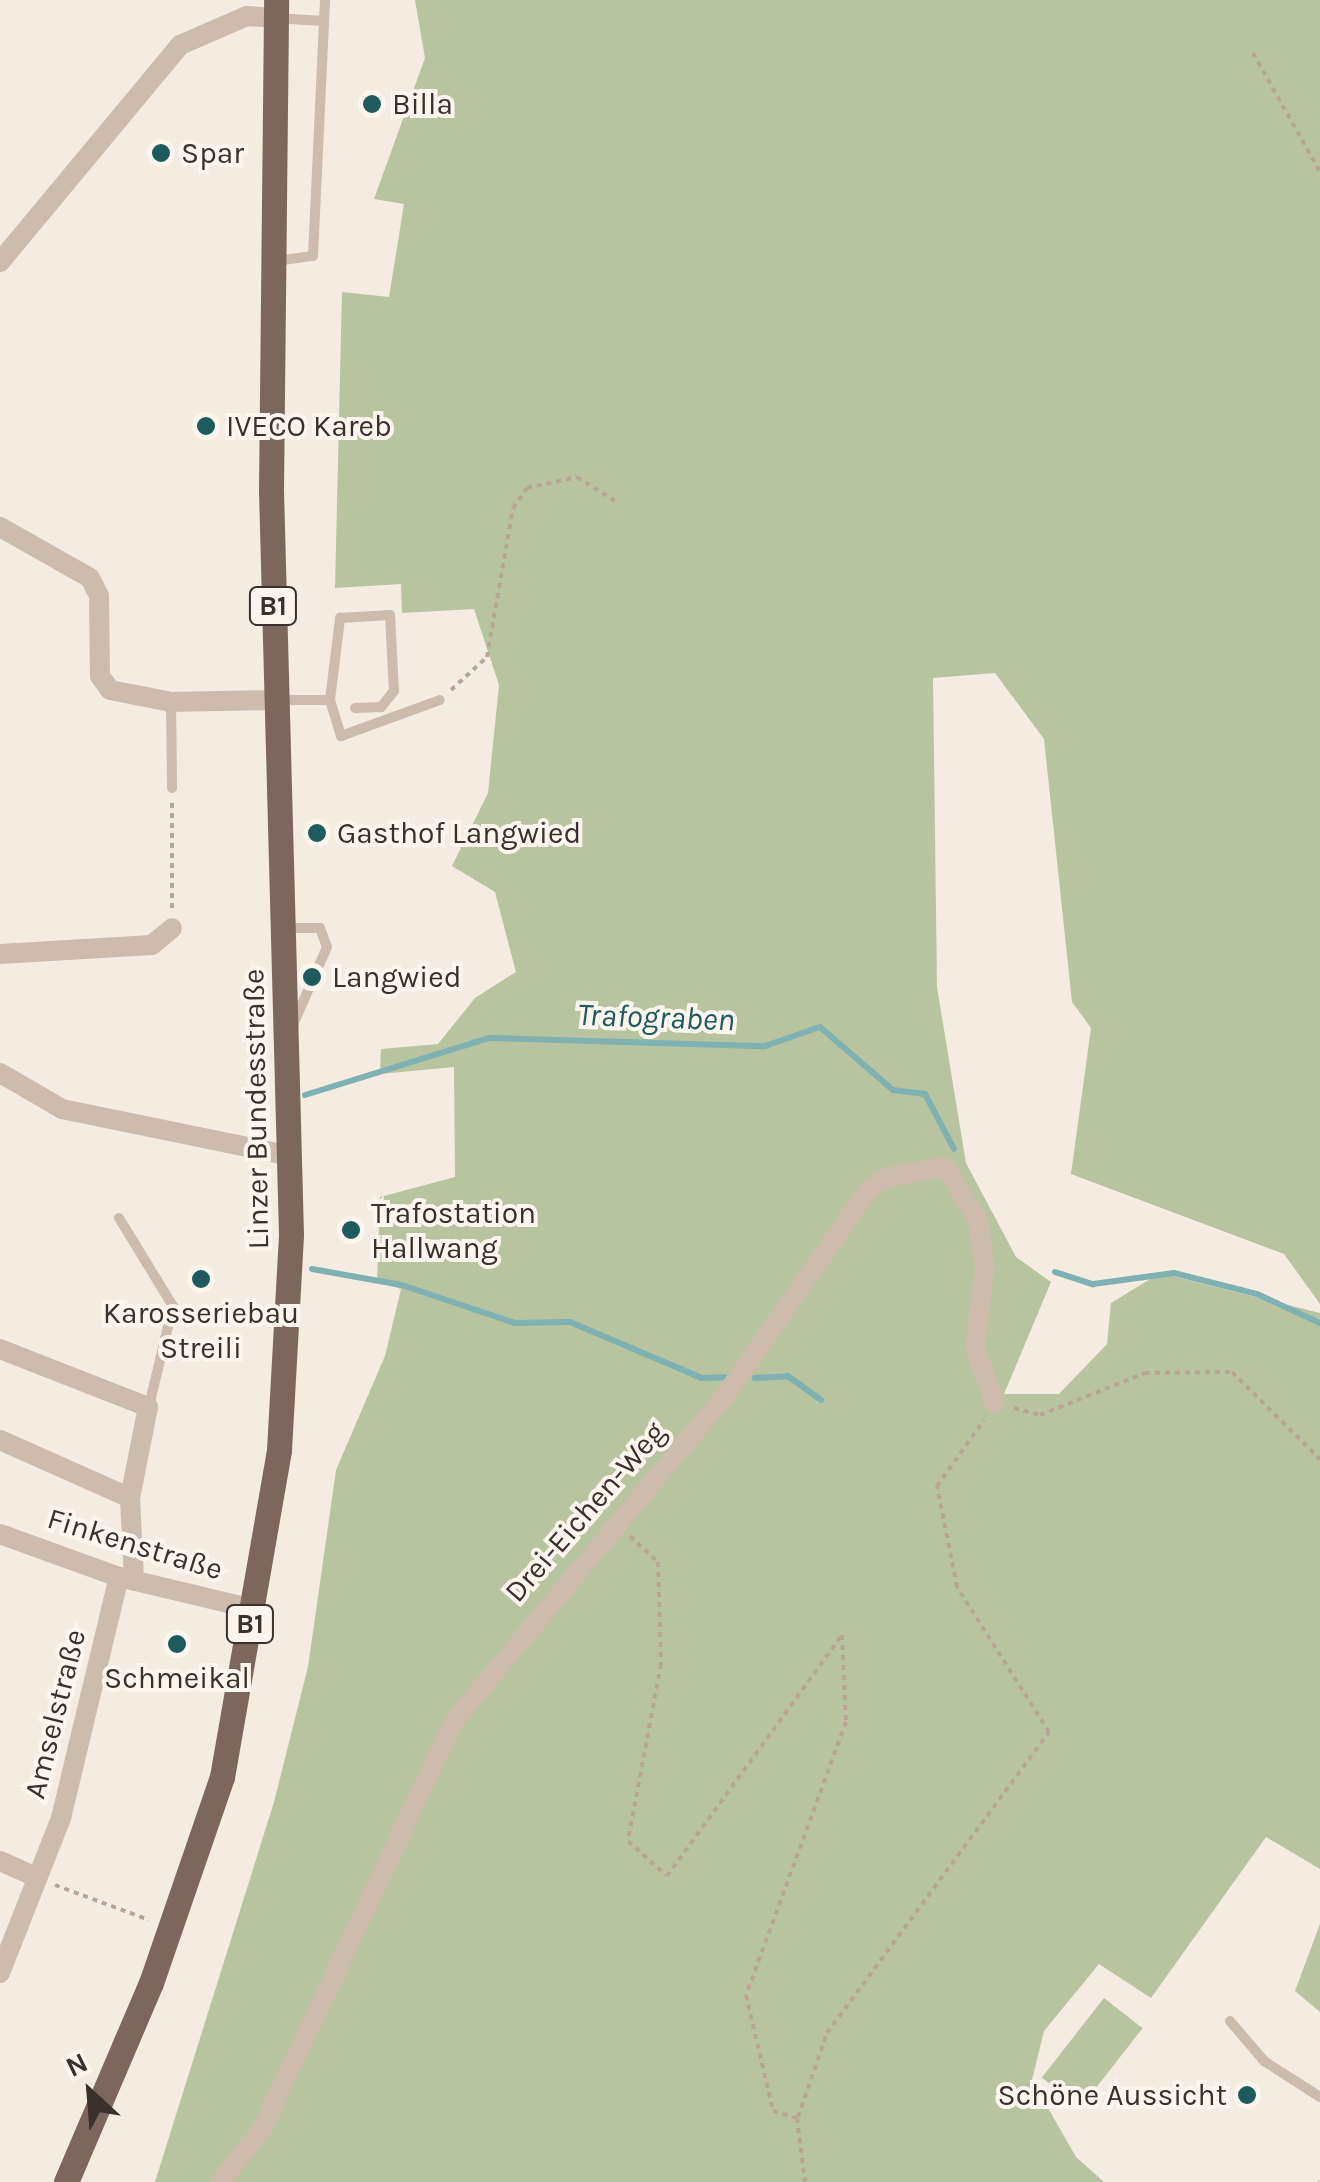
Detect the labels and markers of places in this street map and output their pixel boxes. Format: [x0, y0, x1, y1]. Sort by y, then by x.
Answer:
place label: Billa [392, 86, 453, 122]
marker: Billa [361, 93, 383, 115]
place label: Spar [181, 135, 244, 171]
marker: Spar [150, 142, 172, 164]
place label: IVECO Kareb [226, 408, 392, 444]
marker: IVECO Kareb [195, 415, 217, 437]
place label: Gasthof Langwied [337, 815, 581, 851]
marker: Gasthof Langwied [306, 822, 328, 844]
place label: Langwied [332, 959, 461, 995]
marker: Langwied [301, 966, 323, 988]
place label: Trafostation Hallwang [371, 1195, 536, 1266]
marker: Trafostation Hallwang [340, 1219, 362, 1241]
marker: Karosseriebau Streili [190, 1268, 212, 1290]
place label: Karosseriebau Streili [103, 1295, 299, 1366]
marker: Schmeikal [166, 1633, 188, 1655]
place label: Schmeikal [104, 1660, 250, 1696]
place label: Schöne Aussicht [998, 2077, 1227, 2113]
marker: Schöne Aussicht [1236, 2084, 1258, 2106]

